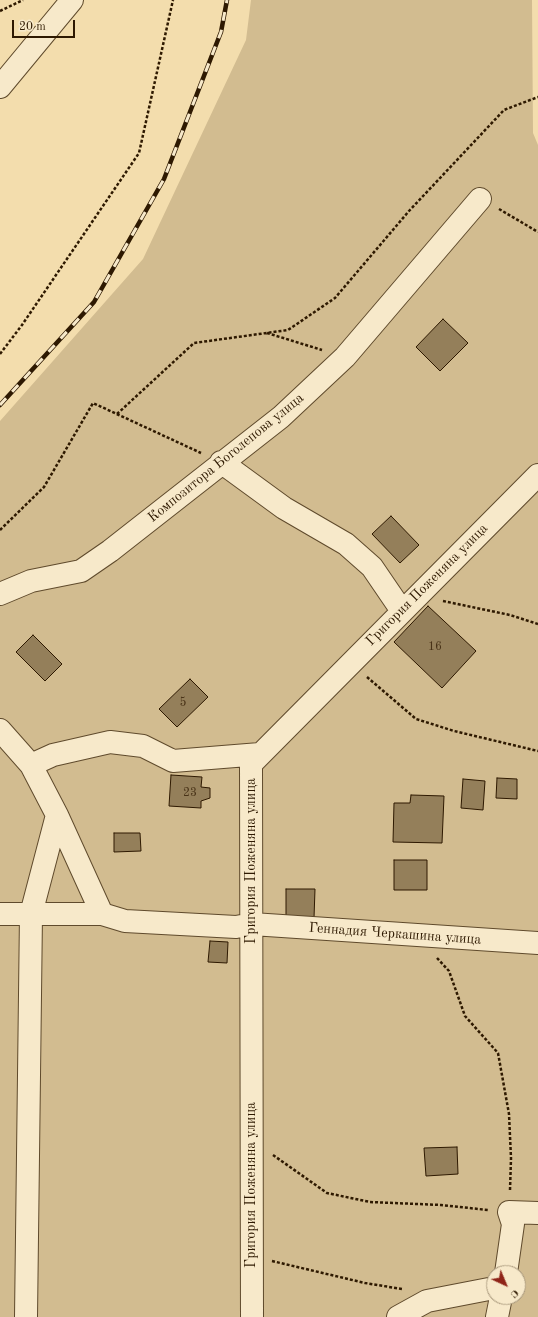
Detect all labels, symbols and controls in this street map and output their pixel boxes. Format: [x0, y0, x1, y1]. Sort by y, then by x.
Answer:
scale bar [14, 12, 77, 38]
text: 20 m [19, 21, 46, 33]
street label: Композитора Боголепова улица [145, 390, 307, 526]
street label: Григория Поженяна улица [362, 520, 492, 650]
house number: 16 [428, 640, 442, 654]
house number: 5 [180, 696, 186, 710]
street label: Григория Поженяна улица [243, 778, 259, 944]
house number: 23 [183, 786, 197, 800]
street label: Геннадия Черкашина улица [308, 920, 482, 948]
street label: Григория Поженяна улица [243, 1102, 259, 1268]
north arrow [486, 1265, 526, 1305]
text: С [508, 1287, 520, 1300]

